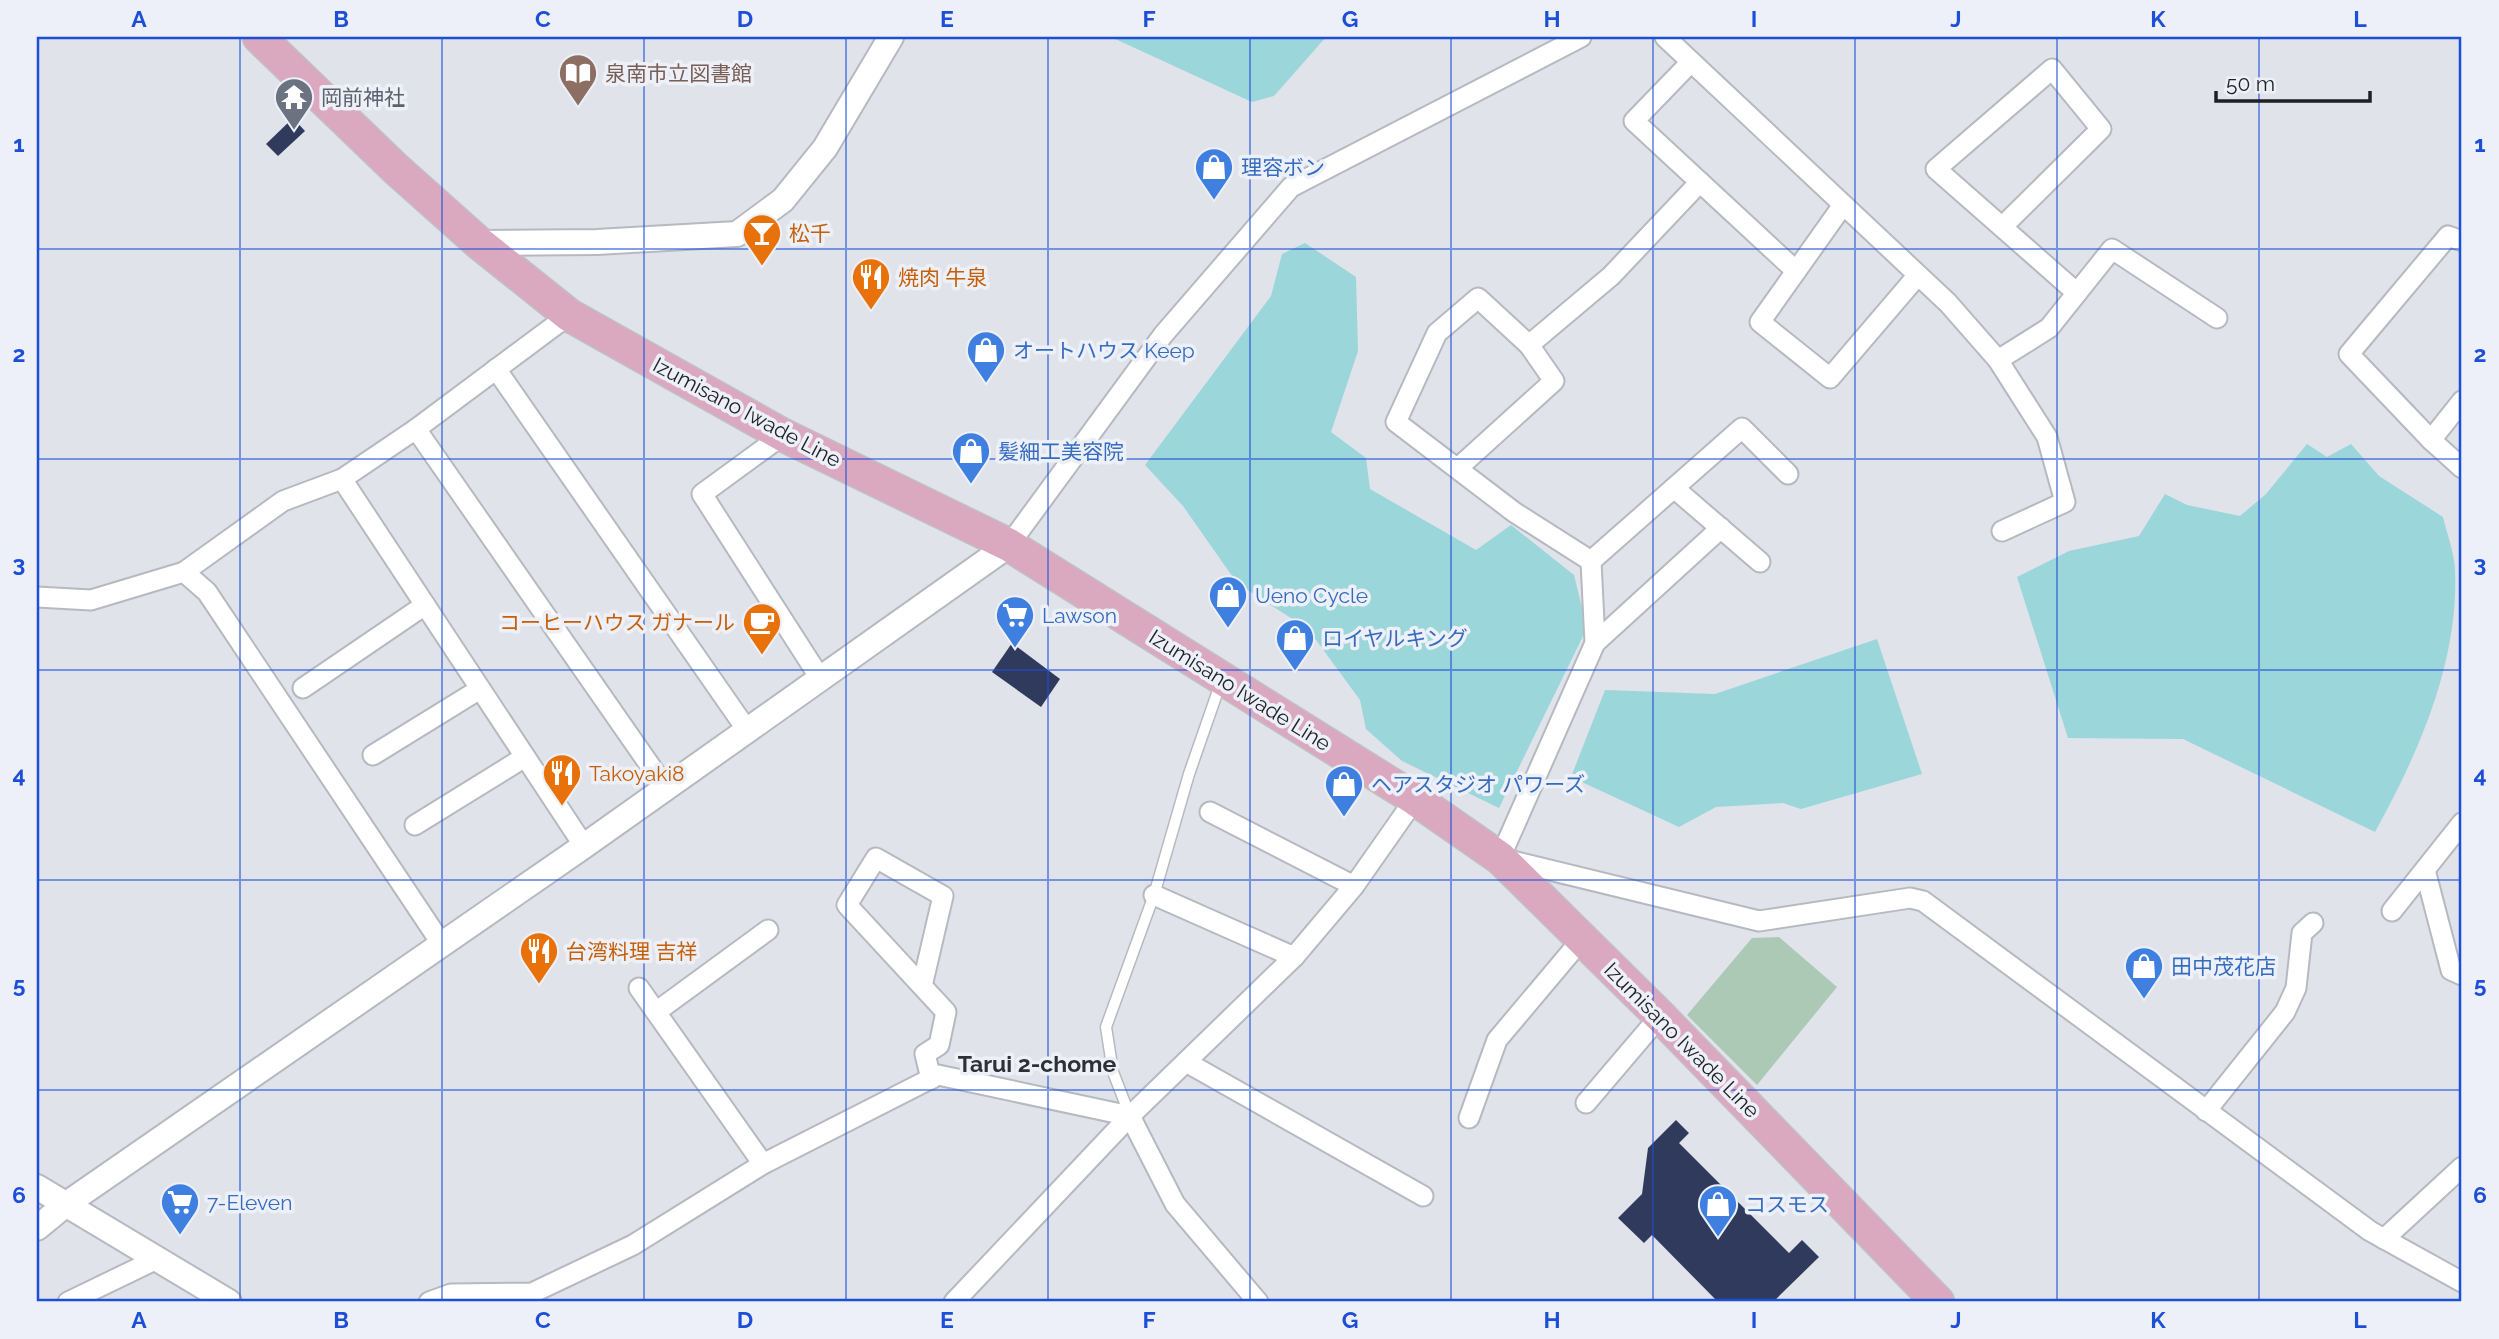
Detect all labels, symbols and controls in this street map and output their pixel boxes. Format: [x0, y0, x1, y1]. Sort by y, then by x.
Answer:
text: A [131, 5, 147, 32]
text: B [333, 5, 349, 32]
text: C [535, 5, 551, 32]
text: D [737, 5, 753, 32]
text: E [940, 5, 954, 32]
text: F [1142, 5, 1156, 32]
text: G [1342, 5, 1358, 32]
text: H [1543, 5, 1561, 32]
text: I [1751, 5, 1757, 32]
text: J [1950, 5, 1962, 32]
text: K [2150, 5, 2166, 32]
text: L [2353, 5, 2367, 32]
library icon: 泉南市立図書館 [557, 52, 599, 107]
scale bar [2216, 60, 2370, 104]
place label: 泉南市立図書館 [605, 61, 752, 86]
text: 50 m [2226, 71, 2275, 96]
temple icon: 岡前神社 [273, 76, 315, 131]
place label: 岡前神社 [321, 85, 405, 110]
text: 1 [13, 130, 25, 157]
text: 1 [2474, 130, 2486, 157]
shop icon: 理容ボン [1193, 146, 1235, 201]
place label: 理容ボン [1241, 155, 1325, 180]
bar icon: 松千 [741, 212, 783, 267]
place label: 松千 [789, 221, 831, 246]
restaurant icon: 焼肉 牛泉 [850, 256, 892, 311]
place label: 焼肉 牛泉 [898, 265, 987, 290]
shop icon: オートハウス Keep [965, 329, 1007, 384]
place label: オートハウス Keep [1013, 338, 1195, 363]
text: 2 [13, 340, 25, 367]
text: 2 [2474, 340, 2486, 367]
street label: Izumisano Iwade Line [649, 352, 845, 472]
shop icon: 髪細工美容院 [950, 430, 992, 485]
place label: 髪細工美容院 [998, 439, 1124, 464]
text: 3 [13, 550, 25, 577]
text: 3 [2474, 550, 2486, 577]
shop icon: Ueno Cycle [1207, 574, 1249, 629]
place label: Ueno Cycle [1255, 583, 1368, 608]
supermarket icon: Lawson [994, 594, 1036, 649]
cafe icon: コーヒーハウス ガナール [741, 601, 783, 656]
place label: Lawson [1042, 603, 1117, 628]
place label: コーヒーハウス ガナール [499, 610, 735, 635]
shop icon: ロイヤルキング [1274, 617, 1316, 672]
street label: Izumisano Iwade Line [1145, 624, 1335, 756]
place label: ロイヤルキング [1322, 626, 1468, 651]
restaurant icon: Takoyaki8 [541, 752, 583, 807]
text: 4 [12, 761, 26, 788]
place label: Takoyaki8 [589, 761, 684, 786]
text: 4 [2473, 761, 2487, 788]
shop icon: ヘアスタジオ パワーズ [1323, 763, 1365, 818]
place label: ヘアスタジオ パワーズ [1371, 772, 1585, 797]
restaurant icon: 台湾料理 吉祥 [518, 930, 560, 985]
place label: 台湾料理 吉祥 [566, 939, 697, 964]
shop icon: 田中茂花店 [2123, 945, 2165, 1000]
place label: 田中茂花店 [2171, 954, 2276, 979]
street label: Izumisano Iwade Line [1599, 957, 1765, 1123]
text: 5 [13, 971, 26, 998]
text: 5 [2474, 971, 2487, 998]
district label: Tarui 2-chome [958, 1050, 1116, 1077]
text: 6 [12, 1181, 26, 1208]
supermarket icon: 7-Eleven [159, 1181, 201, 1236]
text: 6 [2473, 1181, 2487, 1208]
shop icon: コスモス [1697, 1183, 1739, 1238]
place label: 7-Eleven [207, 1190, 292, 1215]
place label: コスモス [1745, 1192, 1829, 1217]
text: A [131, 1306, 147, 1333]
text: B [333, 1306, 349, 1333]
text: C [535, 1306, 551, 1333]
text: D [737, 1306, 753, 1333]
text: E [940, 1306, 954, 1333]
text: F [1142, 1306, 1156, 1333]
text: G [1342, 1306, 1358, 1333]
text: H [1543, 1306, 1561, 1333]
text: I [1751, 1306, 1757, 1333]
text: J [1950, 1306, 1962, 1333]
text: K [2150, 1306, 2166, 1333]
text: L [2353, 1306, 2367, 1333]

